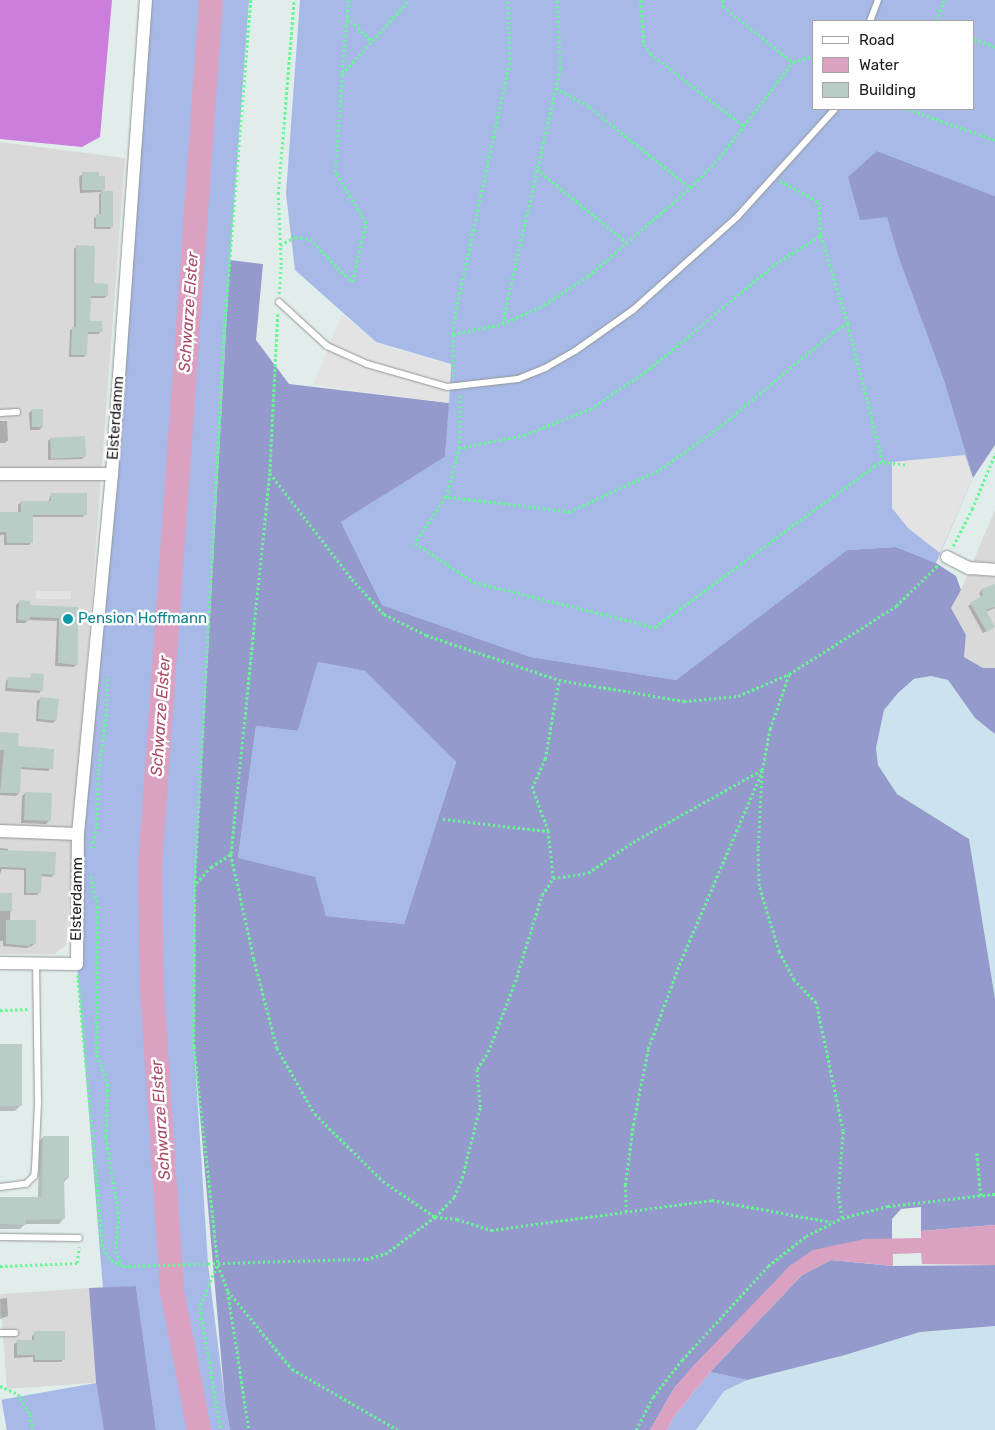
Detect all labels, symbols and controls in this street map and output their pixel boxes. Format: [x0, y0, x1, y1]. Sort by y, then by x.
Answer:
legend [812, 20, 975, 110]
text: Road [859, 31, 895, 49]
text: Water [859, 56, 899, 74]
text: Building [859, 81, 916, 99]
water label: Schwarze Elster [175, 251, 203, 373]
street label: Elsterdamm [104, 375, 128, 461]
place label: Pension Hoffmann [78, 610, 207, 628]
marker: Pension Hoffmann [62, 613, 74, 625]
water label: Schwarze Elster [147, 655, 175, 777]
street label: Elsterdamm [67, 857, 87, 941]
water label: Schwarze Elster [147, 1059, 175, 1181]

